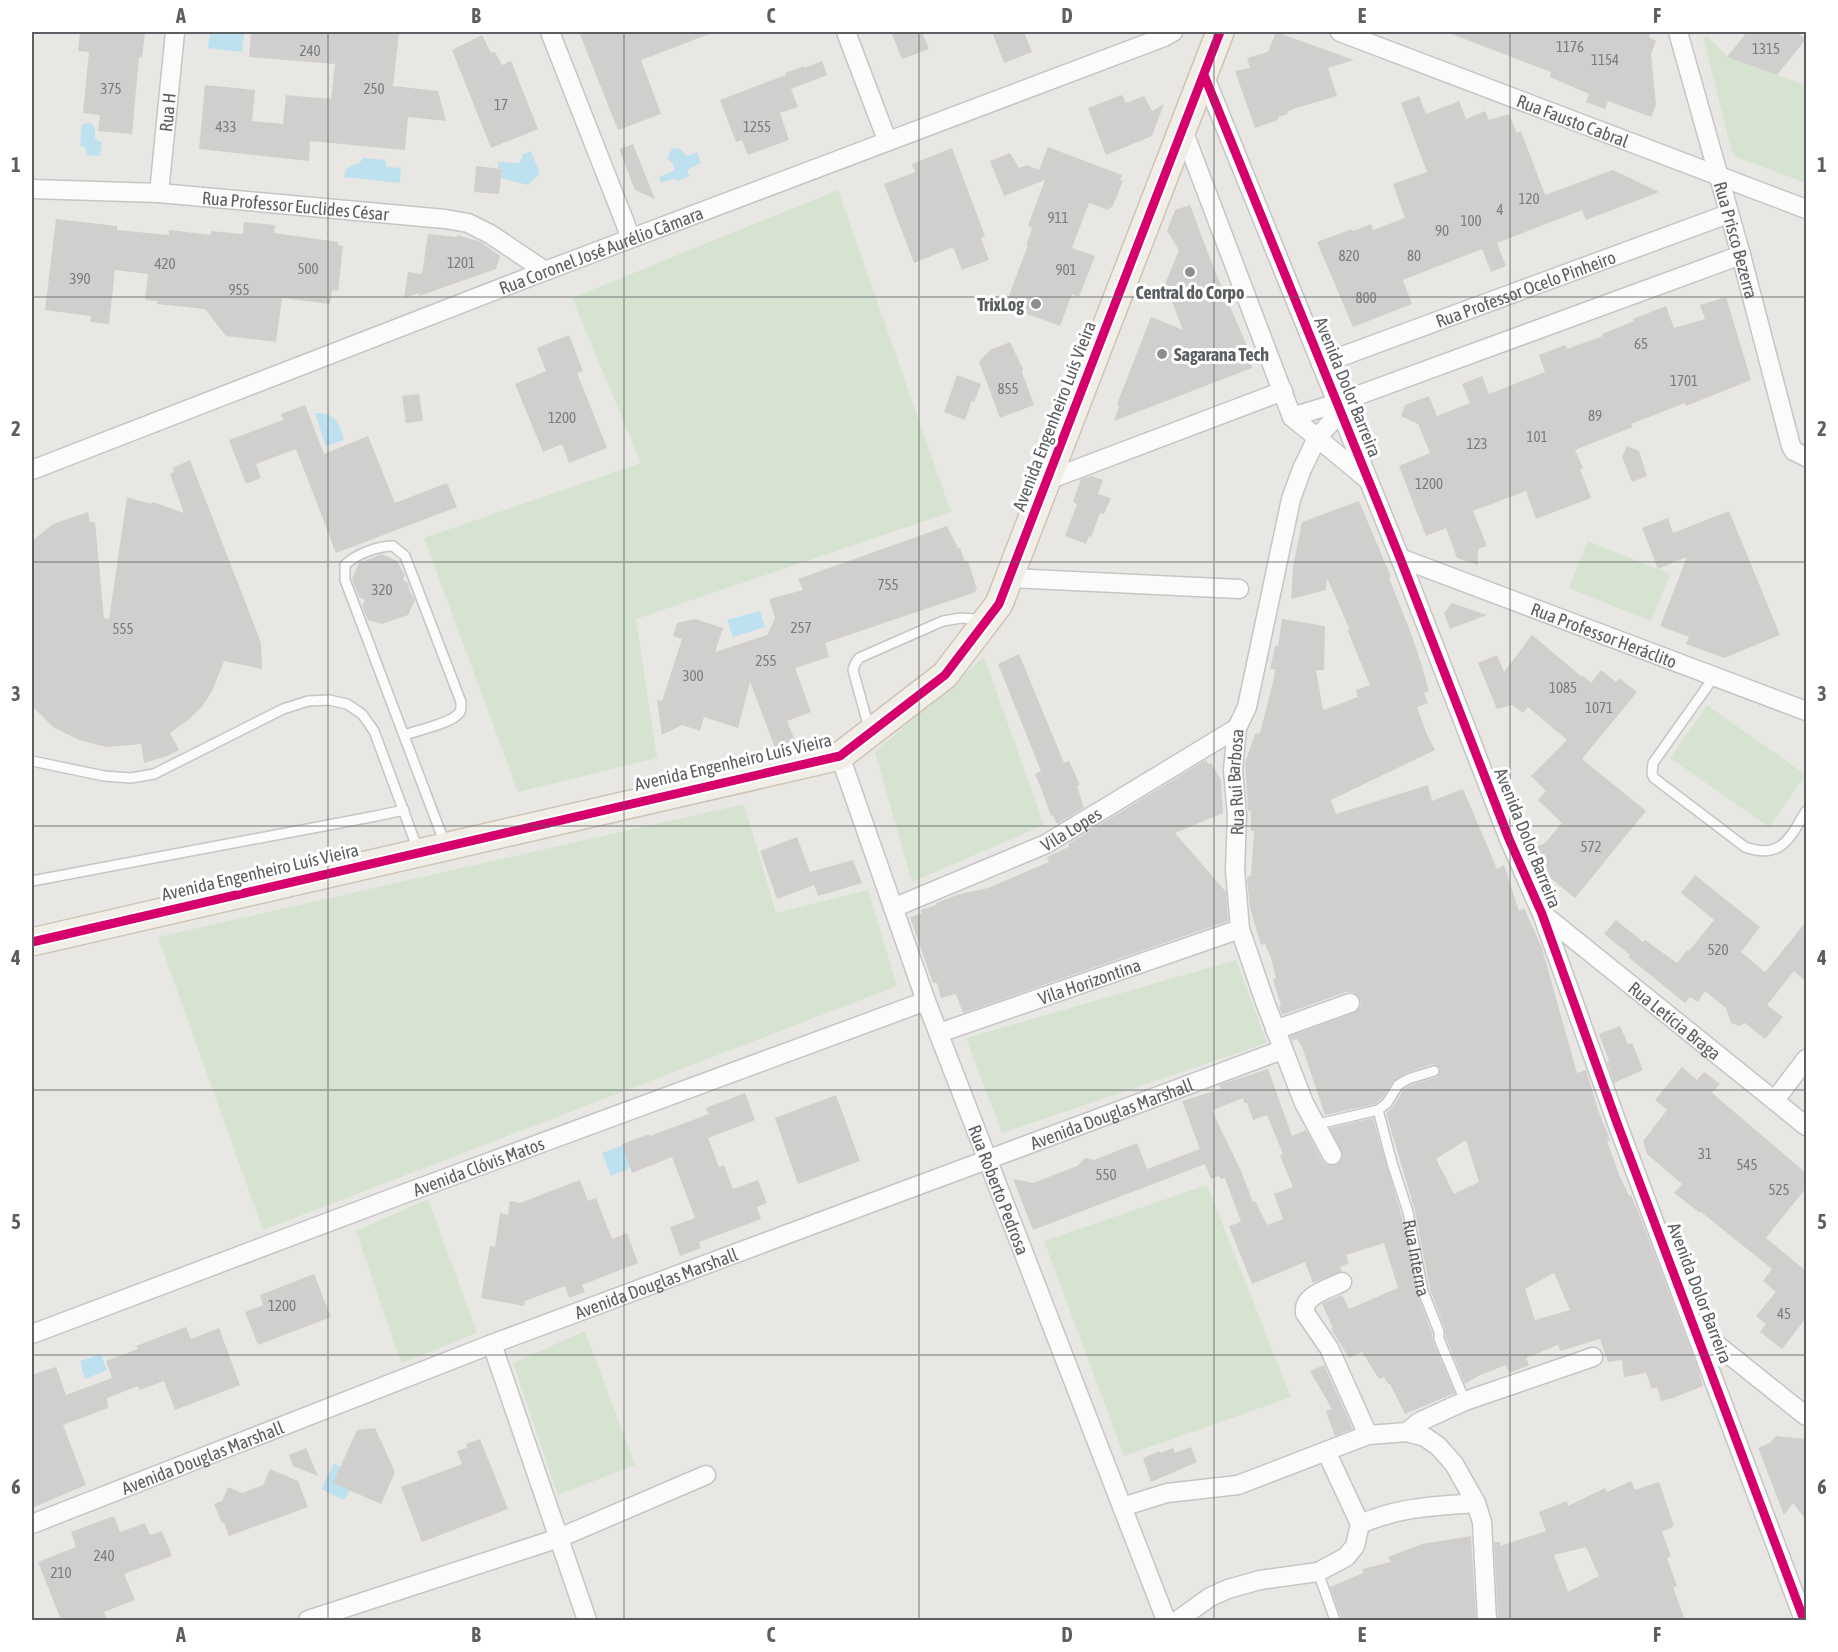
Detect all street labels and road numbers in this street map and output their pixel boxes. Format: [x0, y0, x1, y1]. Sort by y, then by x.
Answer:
street label: Rua Fausto Cabral [1514, 90, 1632, 151]
street label: Rua H [155, 92, 179, 133]
street label: Rua Prisco Bezerra [1710, 179, 1762, 301]
street label: Rua Professor Euclides César [201, 186, 390, 224]
street label: Rua Coronel José Aurélio Câmara [496, 202, 706, 298]
street label: Rua Professor Ocelo Pinheiro [1433, 246, 1618, 331]
street label: Avenida Dolor Barreira [1310, 314, 1386, 460]
street label: Avenida Engenheiro Luís Vieira [1008, 318, 1100, 514]
street label: Rua Professor Heráclito [1528, 598, 1680, 672]
street label: Rua Ruí Barbosa [1222, 728, 1248, 836]
street label: Avenida Engenheiro Luís Vieira [632, 729, 834, 795]
street label: Avenida Dolor Barreira [1490, 765, 1566, 911]
street label: Vila Lopes [1037, 802, 1105, 855]
street label: Avenida Engenheiro Luís Vieira [159, 839, 361, 905]
street label: Vila Horizontina [1035, 954, 1143, 1008]
street label: Rua Letícia Braga [1625, 977, 1725, 1064]
street label: Avenida Douglas Marshall [1027, 1073, 1196, 1153]
street label: Rua Roberto Pedrosa [964, 1122, 1034, 1258]
street label: Avenida Clóvis Matos [410, 1132, 547, 1200]
street label: Rua Interna [1399, 1218, 1435, 1299]
street label: Avenida Dolor Barreira [1663, 1220, 1737, 1366]
street label: Avenida Douglas Marshall [572, 1243, 741, 1323]
street label: Avenida Douglas Marshall [118, 1416, 287, 1498]

